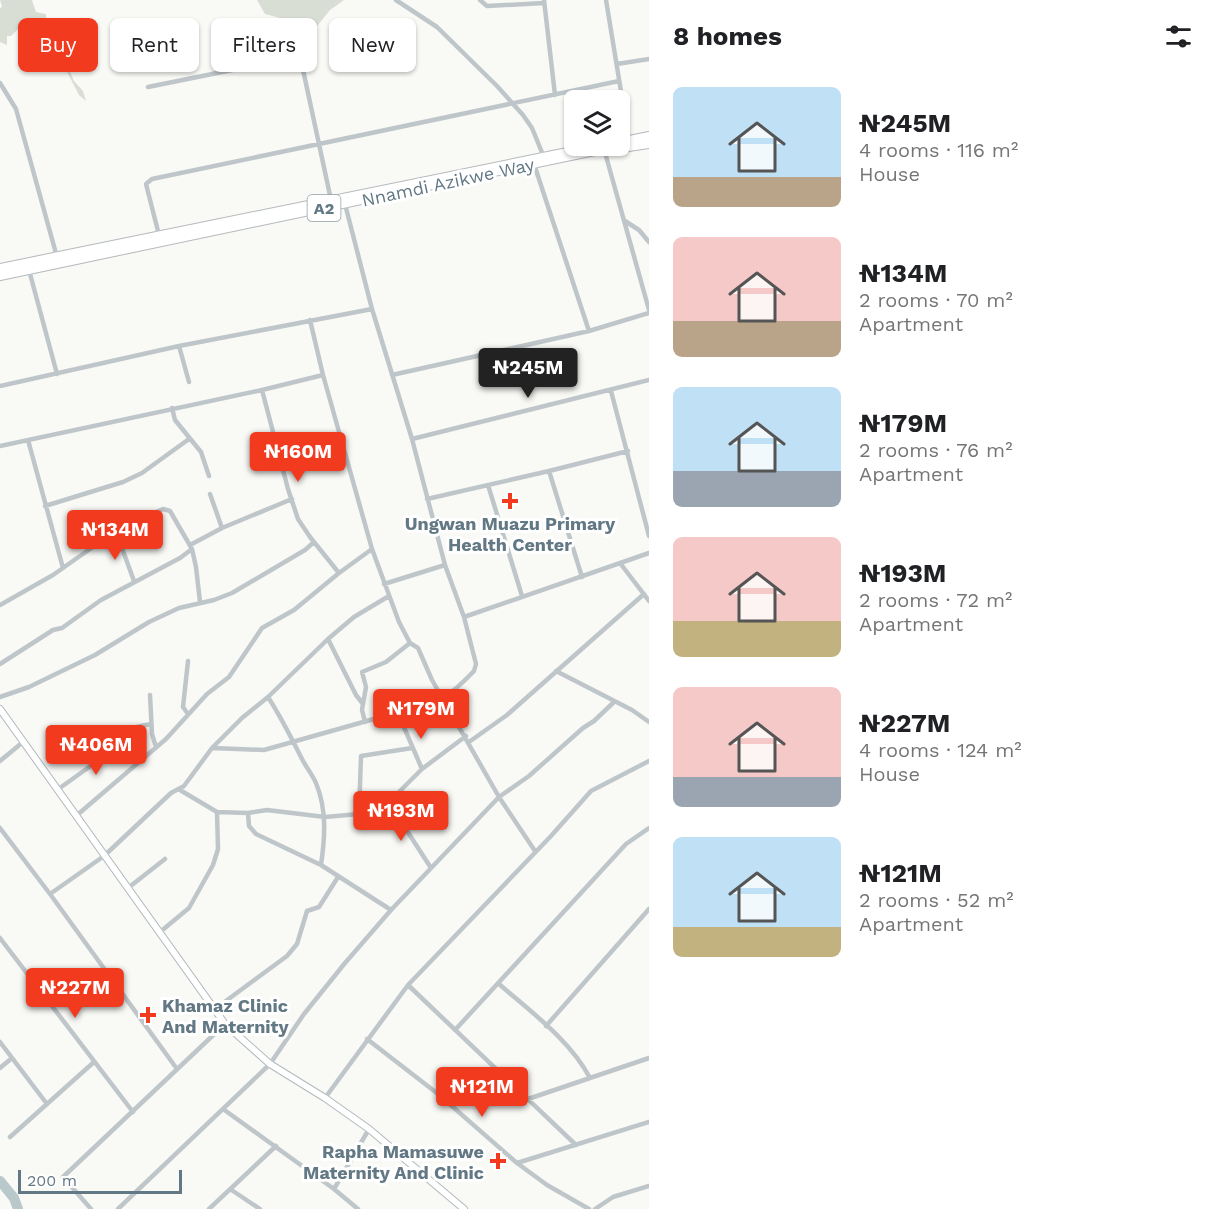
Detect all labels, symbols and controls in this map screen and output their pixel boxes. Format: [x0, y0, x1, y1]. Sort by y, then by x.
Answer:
chip: Buy [18, 18, 98, 72]
chip: Rent [110, 18, 199, 72]
chip: Filters [211, 18, 317, 72]
chip: New [329, 18, 416, 72]
icon: filters [1162, 20, 1195, 53]
text: 8 homes [673, 21, 782, 51]
map controls [564, 90, 630, 156]
button: layers [564, 90, 630, 156]
text: ₦245M [859, 108, 951, 138]
icon: home [721, 111, 793, 183]
text: 4 rooms · 116 m² [859, 138, 1018, 162]
street label: Nnamdi Azikwe Way [360, 153, 537, 211]
text: House [859, 162, 920, 186]
road number: A2 [308, 195, 340, 221]
text: ₦134M [859, 258, 947, 288]
icon: home [721, 261, 793, 333]
text: 2 rooms · 70 m² [859, 288, 1013, 312]
text: Apartment [859, 312, 963, 336]
pin: ₦245M [486, 348, 570, 399]
text: ₦245M [493, 355, 563, 379]
text: ₦179M [859, 408, 947, 438]
icon: home [721, 411, 793, 483]
pin: ₦160M [256, 432, 340, 483]
text: 2 rooms · 76 m² [859, 438, 1012, 462]
text: ₦160M [264, 439, 332, 463]
text: Apartment [859, 462, 963, 486]
marker: Ungwan Muazu Primary Health Center [501, 492, 519, 510]
pin: ₦134M [73, 510, 157, 561]
place label: Ungwan Muazu Primary Health Center [405, 513, 616, 555]
text: ₦134M [81, 517, 149, 541]
text: ₦193M [859, 558, 947, 588]
icon: home [721, 561, 793, 633]
text: 2 rooms · 72 m² [859, 588, 1012, 612]
text: Apartment [859, 612, 963, 636]
pin: ₦179M [379, 689, 463, 740]
text: ₦179M [387, 696, 455, 720]
text: ₦227M [859, 708, 950, 738]
icon: home [721, 711, 793, 783]
pin: ₦406M [54, 725, 138, 776]
text: ₦406M [60, 732, 132, 756]
text: 4 rooms · 124 m² [859, 738, 1022, 762]
text: House [859, 762, 920, 786]
pin: ₦193M [359, 791, 443, 842]
text: ₦193M [367, 798, 435, 822]
text: ₦121M [859, 858, 942, 888]
icon: home [721, 861, 793, 933]
text: 2 rooms · 52 m² [859, 888, 1014, 912]
text: Apartment [859, 912, 963, 936]
pin: ₦227M [33, 968, 117, 1019]
text: ₦227M [40, 975, 110, 999]
place label: Khamaz Clinic And Maternity [162, 995, 289, 1037]
marker: Khamaz Clinic And Maternity [139, 1006, 157, 1024]
pin: ₦121M [440, 1067, 524, 1118]
text: ₦121M [450, 1074, 514, 1098]
place label: Rapha Mamasuwe Maternity And Clinic [303, 1141, 484, 1183]
marker: Rapha Mamasuwe Maternity And Clinic [489, 1152, 507, 1170]
scale bar [18, 1167, 182, 1194]
text: 200 m [27, 1171, 77, 1190]

